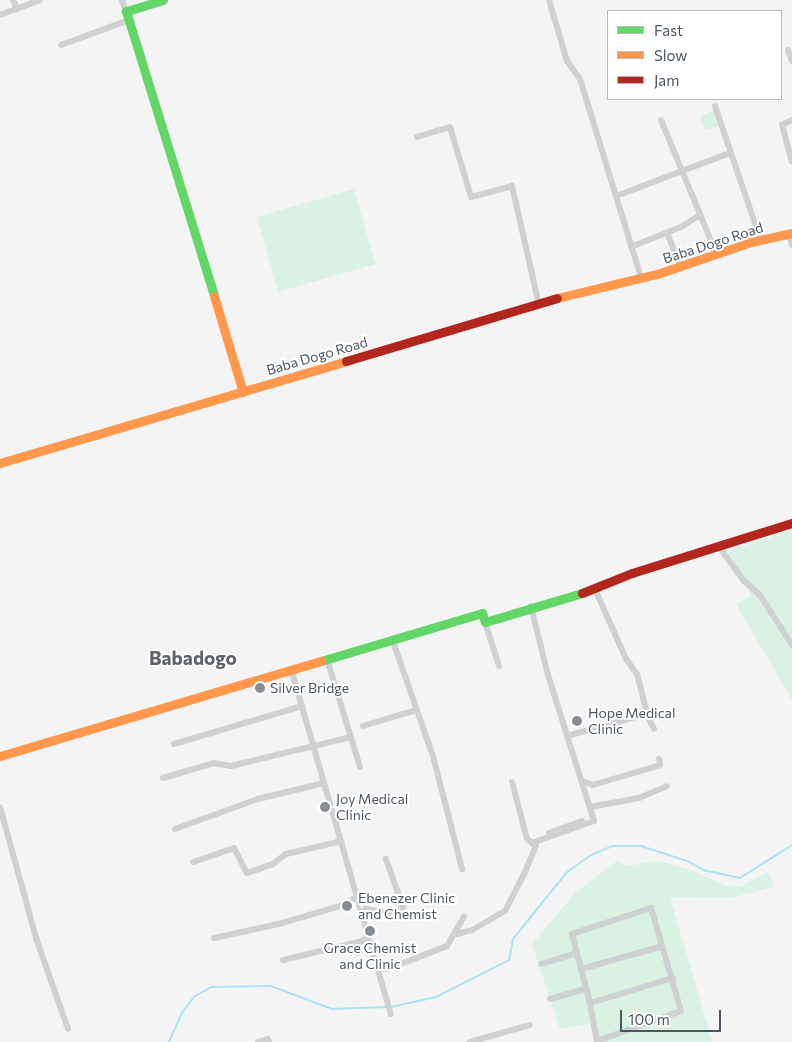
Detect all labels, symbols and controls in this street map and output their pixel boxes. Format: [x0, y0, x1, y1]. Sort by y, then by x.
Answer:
legend [607, 10, 782, 100]
text: Fast [654, 21, 683, 39]
text: Slow [654, 46, 687, 64]
text: Jam [654, 71, 679, 89]
street label: Baba Dogo Road [661, 219, 765, 267]
street label: Baba Dogo Road [264, 334, 370, 378]
district label: Babadogo [149, 647, 237, 669]
place label: Silver Bridge [270, 680, 349, 696]
marker: Silver Bridge [254, 682, 266, 694]
place label: Hope Medical Clinic [588, 705, 675, 738]
marker: Hope Medical Clinic [570, 714, 584, 728]
place label: Joy Medical Clinic [336, 791, 408, 824]
marker: Joy Medical Clinic [318, 800, 332, 814]
place label: Ebenezer Clinic and Chemist [358, 890, 455, 922]
marker: Ebenezer Clinic and Chemist [340, 899, 354, 913]
marker: Grace Chemist and Clinic [363, 924, 377, 938]
place label: Grace Chemist and Clinic [324, 940, 416, 972]
scale bar [622, 1000, 723, 1032]
text: 100 m [628, 1010, 670, 1028]

